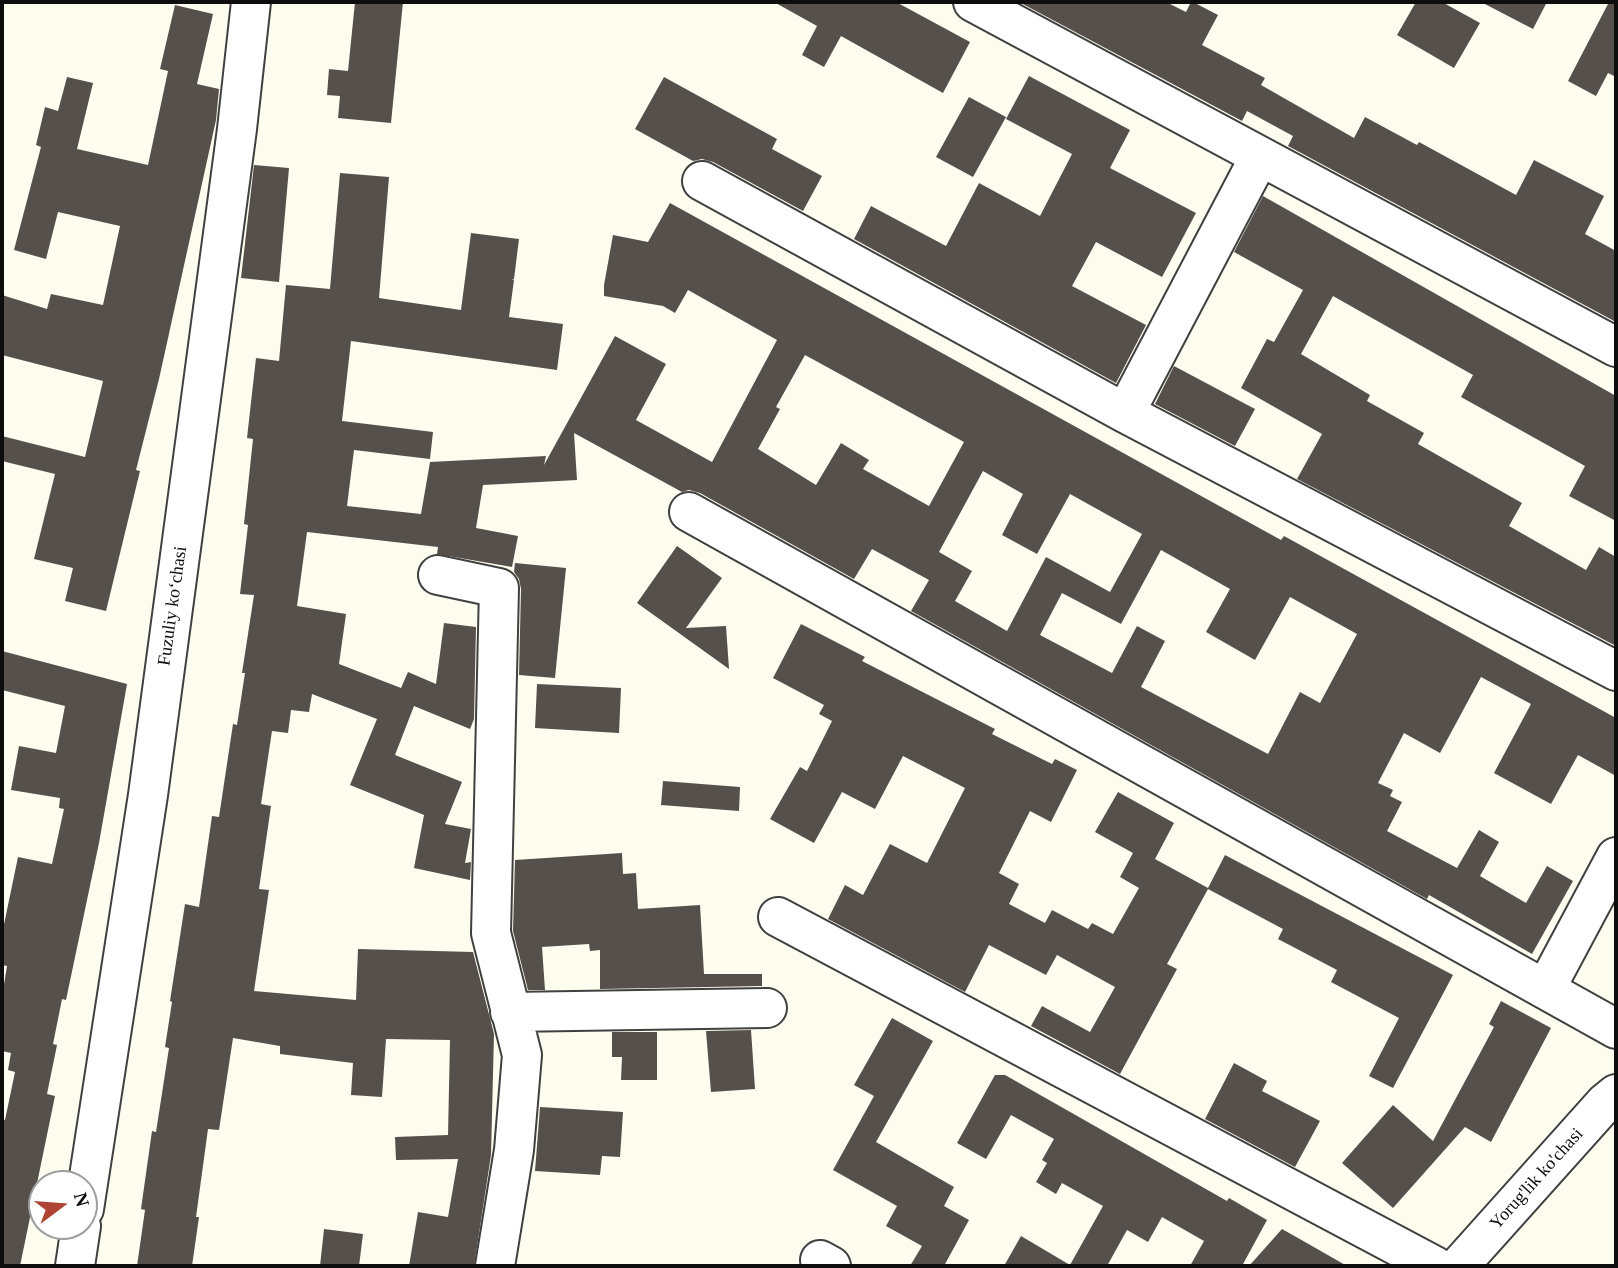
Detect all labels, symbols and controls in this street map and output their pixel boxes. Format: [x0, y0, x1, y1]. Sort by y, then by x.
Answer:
street label: Fuzuliy koʻchasi [154, 545, 192, 667]
street label: Yorug'lik ko'chasi [1486, 1124, 1588, 1234]
north arrow [28, 1170, 98, 1240]
text: N [70, 1190, 94, 1209]

